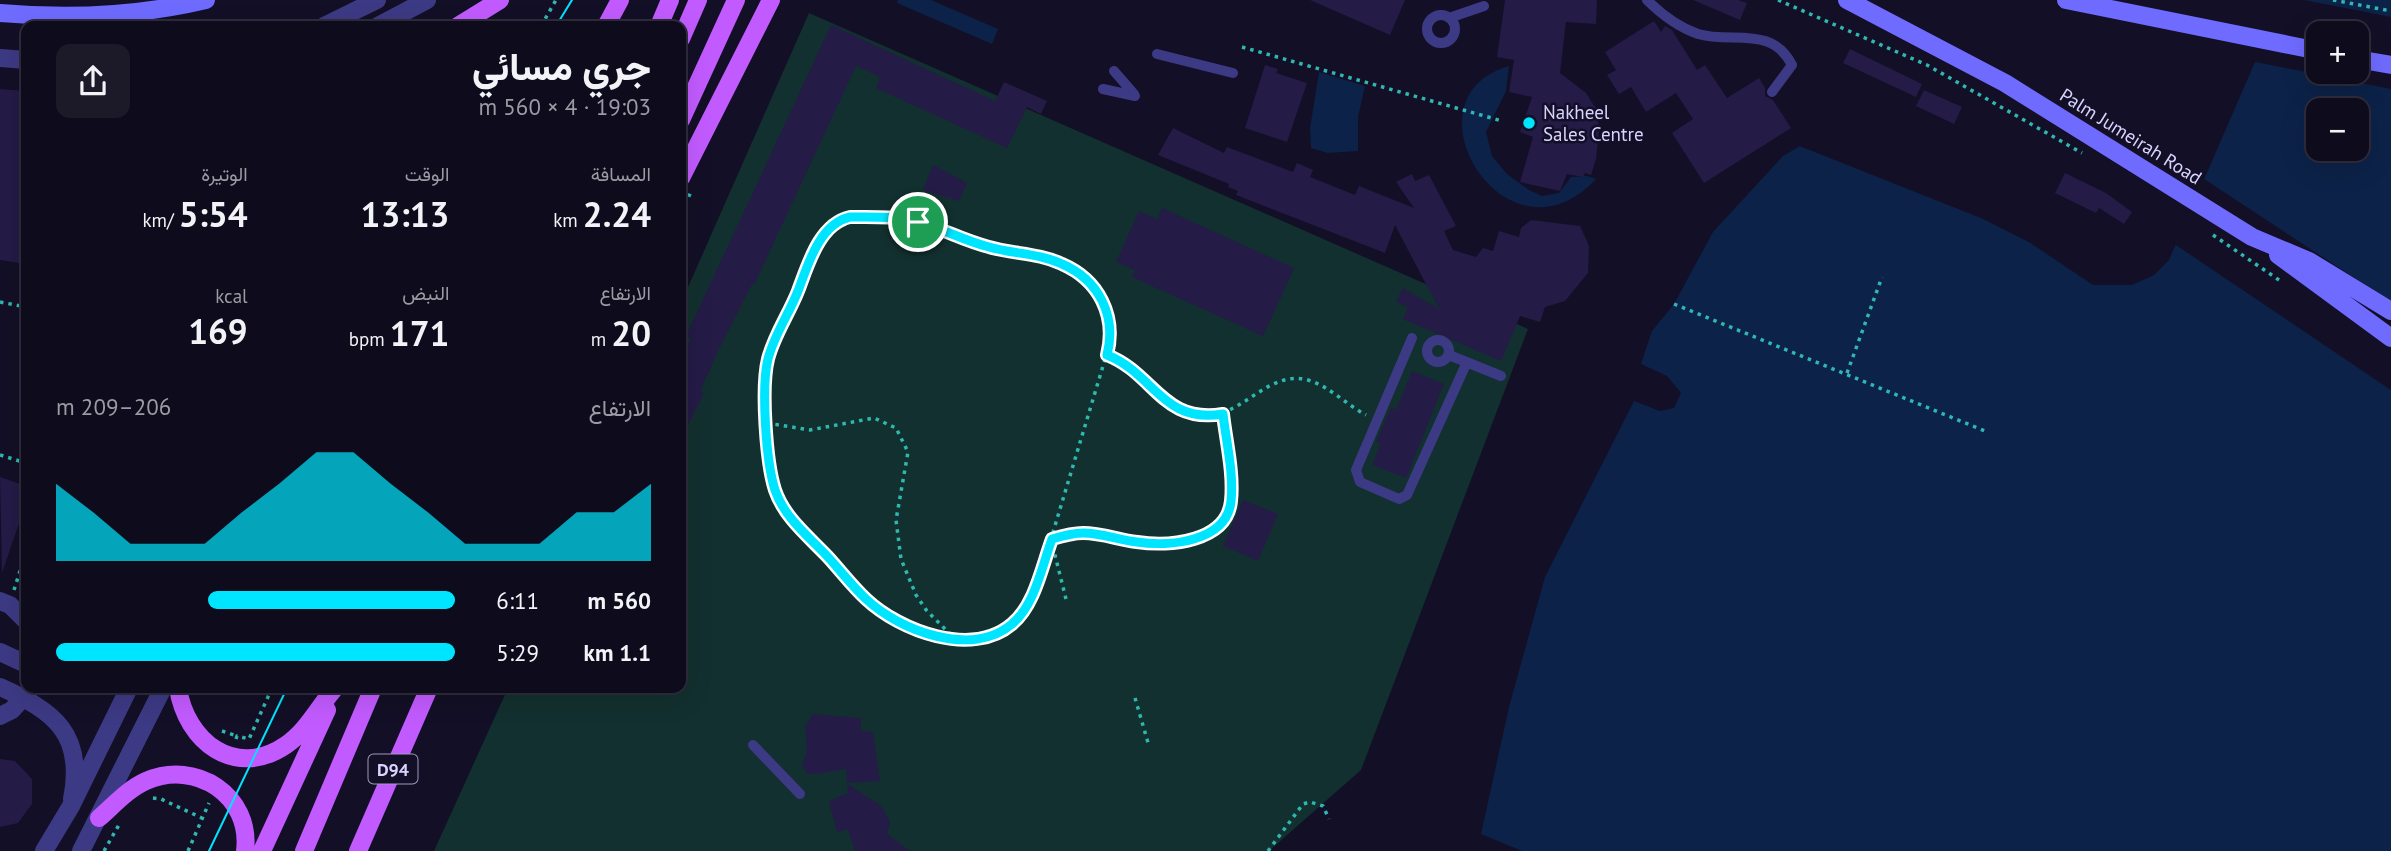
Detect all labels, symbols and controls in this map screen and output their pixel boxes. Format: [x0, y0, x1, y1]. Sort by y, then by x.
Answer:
map controls [2306, 21, 2369, 161]
button: + [2306, 21, 2369, 84]
text: جري مسائي [472, 41, 651, 90]
button: share [56, 44, 130, 118]
street label: Palm Jumeirah Road [2056, 83, 2206, 189]
text: 19:03 · 4 × 560 m [478, 92, 651, 121]
button: − [2306, 98, 2369, 161]
place label: Nakheel Sales Centre [1543, 100, 1644, 146]
marker: Nakheel Sales Centre [1521, 115, 1537, 131]
text: الوتيرة [201, 162, 248, 186]
text: الوقت [405, 162, 449, 186]
text: المسافة [591, 162, 651, 186]
text: 5:54 [179, 191, 248, 237]
text: 13:13 [361, 191, 449, 237]
text: 2.24 [583, 191, 651, 237]
pin [888, 192, 948, 252]
icon: arrive [899, 203, 937, 241]
text: /km [142, 208, 179, 232]
text: km [553, 208, 583, 232]
text: النبض [402, 281, 449, 305]
text: الارتفاع [599, 281, 651, 305]
text: kcal [215, 284, 248, 308]
text: 169 [188, 308, 248, 354]
text: 171 [390, 310, 449, 356]
text: 20 [611, 310, 651, 356]
text: bpm [349, 327, 390, 351]
text: m [591, 327, 611, 351]
text: 206–209 m [56, 392, 171, 421]
text: الارتفاع [589, 393, 651, 422]
text: 6:11 [496, 586, 539, 615]
text: 560 m [588, 586, 651, 615]
text: 5:29 [496, 638, 539, 667]
text: 1.1 km [584, 638, 651, 667]
road number: D94 [368, 754, 418, 784]

